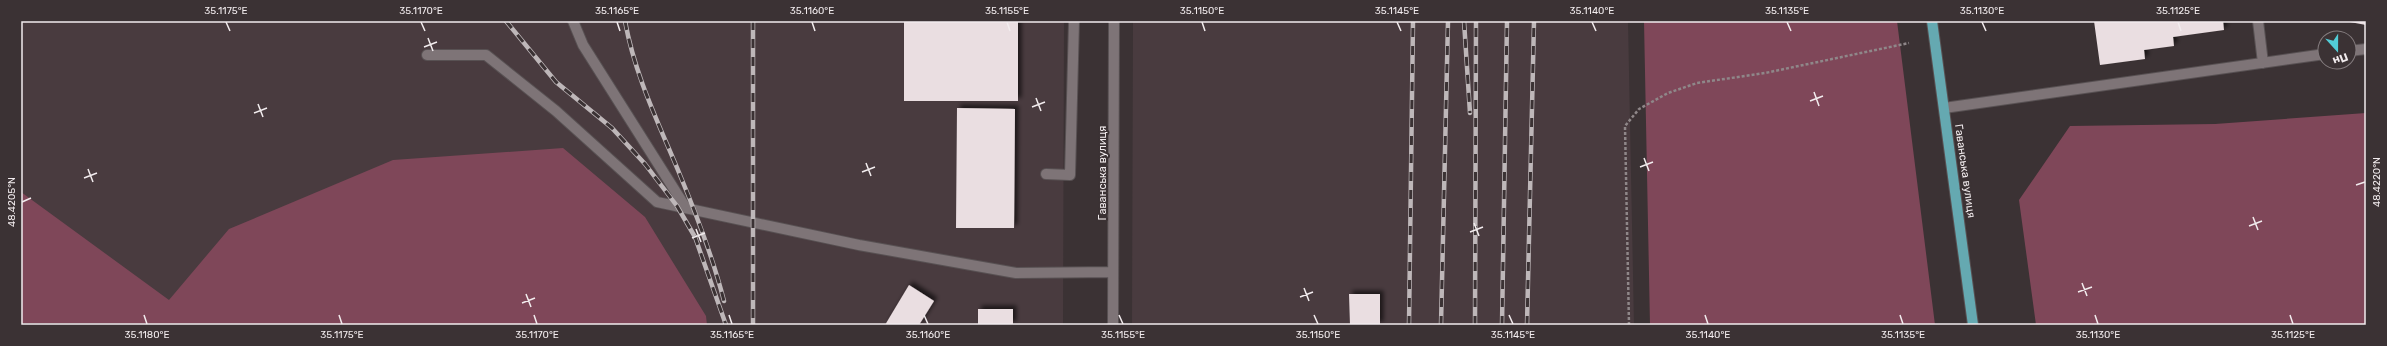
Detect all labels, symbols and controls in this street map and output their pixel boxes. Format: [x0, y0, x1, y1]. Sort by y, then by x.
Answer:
text: 35.1175°E [204, 5, 248, 17]
text: 35.1170°E [399, 5, 443, 17]
text: 35.1165°E [595, 5, 639, 17]
text: 35.1160°E [790, 5, 834, 17]
text: 35.1155°E [985, 5, 1029, 17]
text: 35.1150°E [1180, 5, 1224, 17]
text: 35.1145°E [1375, 5, 1419, 17]
text: 35.1140°E [1570, 5, 1614, 17]
text: 35.1135°E [1765, 5, 1809, 17]
text: 35.1130°E [1960, 5, 2004, 17]
text: 35.1125°E [2156, 5, 2200, 17]
north arrow [2317, 30, 2357, 70]
text: Пн [2331, 50, 2350, 68]
street label: Гаванська вулиця [1952, 123, 1978, 219]
street label: Гаванська вулиця [1096, 126, 1109, 220]
text: 48.4220°N [2371, 157, 2383, 207]
text: 48.4205°N [6, 177, 18, 227]
text: 35.1180°E [125, 329, 169, 341]
text: 35.1175°E [320, 329, 364, 341]
text: 35.1170°E [515, 329, 559, 341]
text: 35.1165°E [710, 329, 754, 341]
text: 35.1160°E [906, 329, 950, 341]
text: 35.1155°E [1101, 329, 1145, 341]
text: 35.1150°E [1296, 329, 1340, 341]
text: 35.1145°E [1491, 329, 1535, 341]
text: 35.1140°E [1686, 329, 1730, 341]
text: 35.1135°E [1881, 329, 1925, 341]
text: 35.1130°E [2076, 329, 2120, 341]
text: 35.1125°E [2271, 329, 2315, 341]

